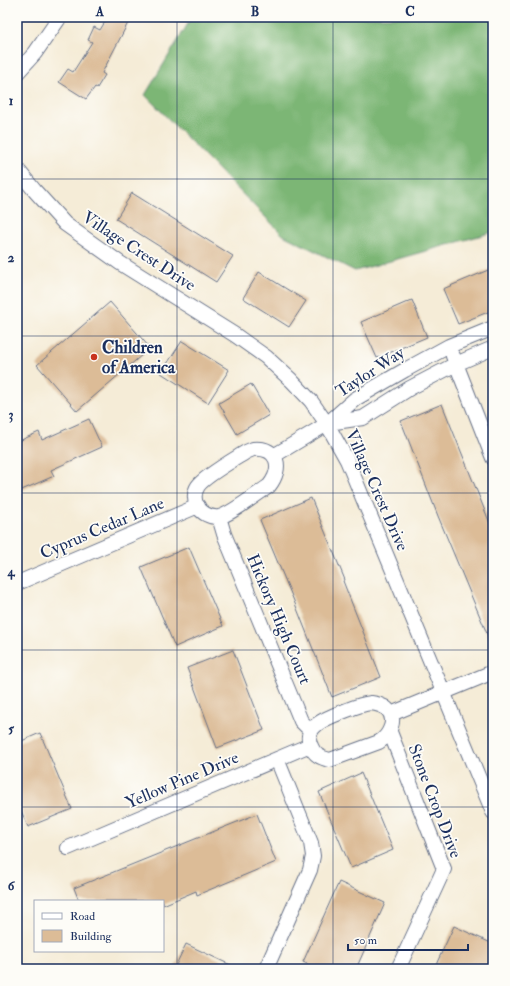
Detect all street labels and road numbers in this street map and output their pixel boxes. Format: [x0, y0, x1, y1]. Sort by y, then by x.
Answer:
street label: Village Crest Drive [78, 207, 200, 295]
street label: Taylor Way [332, 342, 409, 403]
street label: Village Crest Drive [341, 426, 413, 554]
street label: Cyprus Cedar Lane [37, 492, 168, 565]
street label: Hickory High Court [241, 551, 316, 688]
street label: Stone Crop Drive [403, 741, 466, 861]
street label: Yellow Pine Drive [122, 747, 242, 813]

